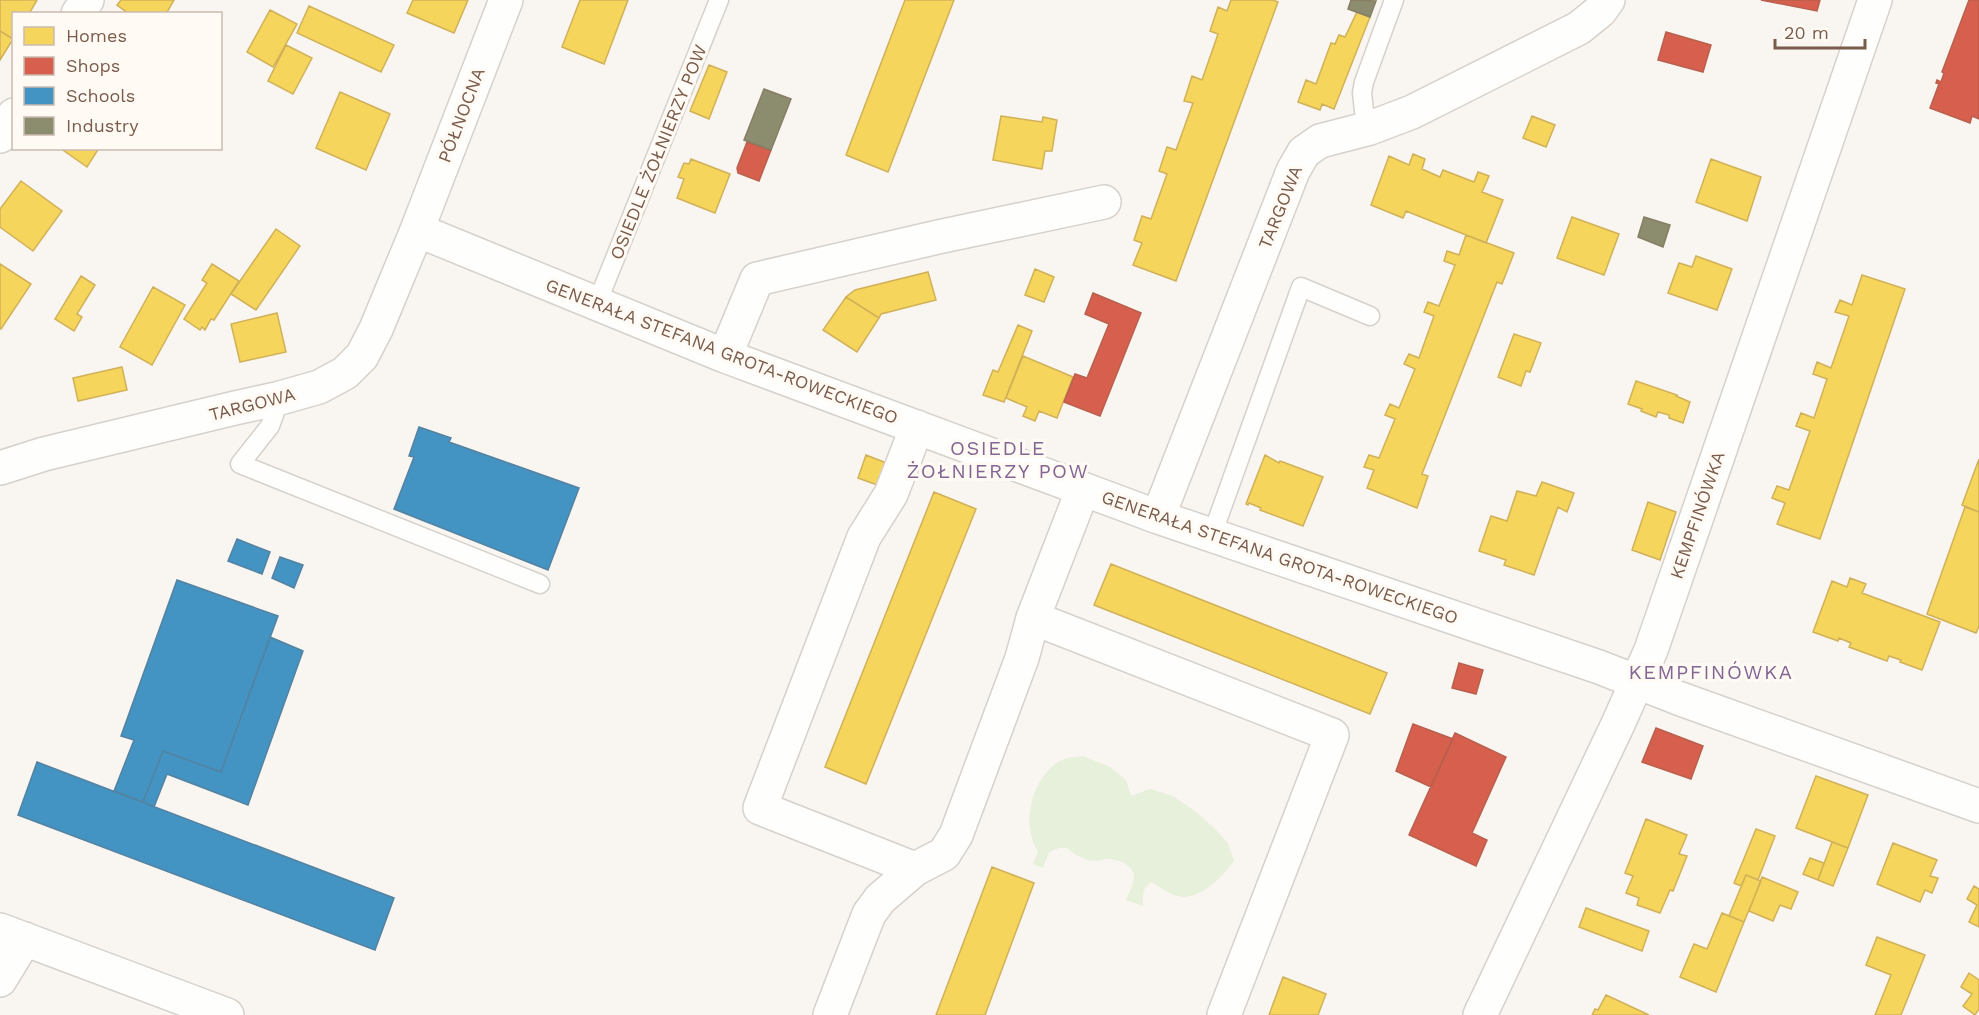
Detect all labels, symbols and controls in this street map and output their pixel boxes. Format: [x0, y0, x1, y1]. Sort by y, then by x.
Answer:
legend [12, 12, 222, 150]
scale bar [1775, 12, 1865, 50]
text: 20 m [1784, 22, 1829, 43]
text: Homes [66, 25, 127, 46]
street label: OSIEDLE ŻOŁNIERZY POW [605, 42, 711, 262]
text: Shops [66, 55, 120, 76]
street label: PÓŁNOCNA [433, 65, 489, 165]
text: Schools [66, 85, 135, 106]
text: Industry [66, 115, 139, 136]
street label: TARGOWA [1254, 162, 1306, 252]
street label: GENERAŁA STEFANA GROTA-ROWECKIEGO [543, 274, 901, 428]
street label: TARGOWA [207, 383, 297, 425]
district label: OSIEDLE ŻOŁNIERZY POW [907, 436, 1089, 483]
street label: KEMPFINÓWKA [1665, 448, 1729, 582]
street label: GENERAŁA STEFANA GROTA-ROWECKIEGO [1099, 486, 1461, 628]
district label: KEMPFINÓWKA [1629, 660, 1793, 684]

